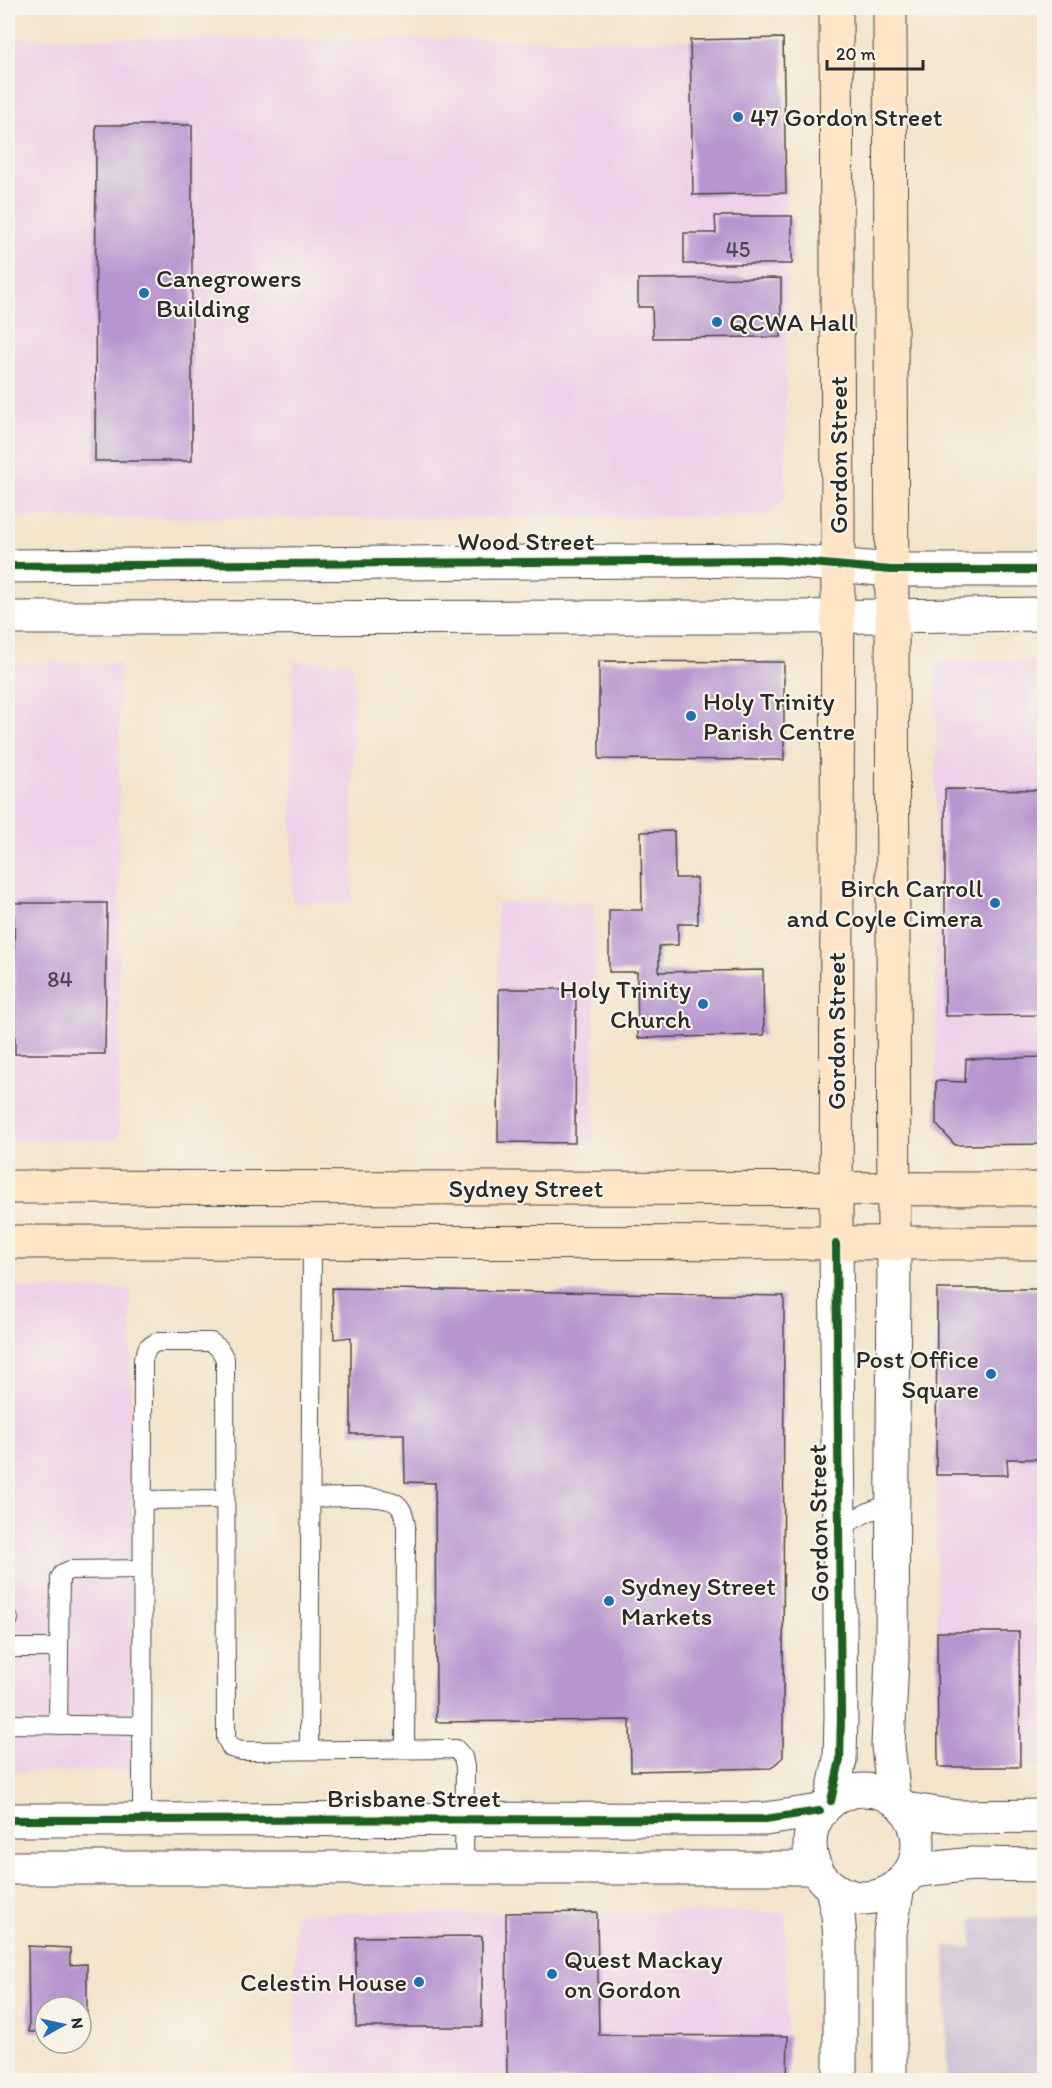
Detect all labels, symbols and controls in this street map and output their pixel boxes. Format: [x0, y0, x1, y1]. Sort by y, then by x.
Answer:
scale bar [827, 33, 923, 71]
text: 20 m [836, 43, 876, 65]
place label: 47 Gordon Street [750, 101, 943, 133]
marker: 47 Gordon Street [731, 110, 745, 124]
house number: 45 [726, 236, 750, 263]
place label: Canegrowers Building [156, 262, 302, 324]
marker: Canegrowers Building [137, 286, 151, 300]
place label: QCWA Hall [729, 306, 856, 338]
marker: QCWA Hall [710, 315, 724, 329]
street label: Gordon Street [822, 376, 854, 534]
street label: Wood Street [457, 525, 595, 557]
place label: Holy Trinity Parish Centre [703, 685, 855, 747]
marker: Holy Trinity Parish Centre [684, 709, 698, 723]
place label: Birch Carroll and Coyle Cimera [787, 872, 983, 934]
marker: Birch Carroll and Coyle Cimera [988, 896, 1002, 910]
street label: Gordon Street [820, 952, 852, 1110]
house number: 84 [47, 966, 73, 993]
place label: Holy Trinity Church [559, 973, 691, 1035]
marker: Holy Trinity Church [696, 997, 710, 1011]
street label: Sydney Street [448, 1172, 604, 1204]
place label: Post Office Square [855, 1343, 979, 1405]
marker: Post Office Square [984, 1367, 998, 1381]
street label: Gordon Street [801, 1443, 835, 1602]
place label: Sydney Street Markets [621, 1570, 776, 1632]
marker: Sydney Street Markets [602, 1594, 616, 1608]
street label: Brisbane Street [327, 1782, 501, 1814]
place label: Quest Mackay on Gordon [564, 1943, 723, 2005]
place label: Celestin House [240, 1966, 407, 1998]
marker: Quest Mackay on Gordon [545, 1967, 559, 1981]
marker: Celestin House [412, 1975, 426, 1989]
north arrow [33, 1995, 93, 2055]
text: N [67, 2016, 88, 2030]

